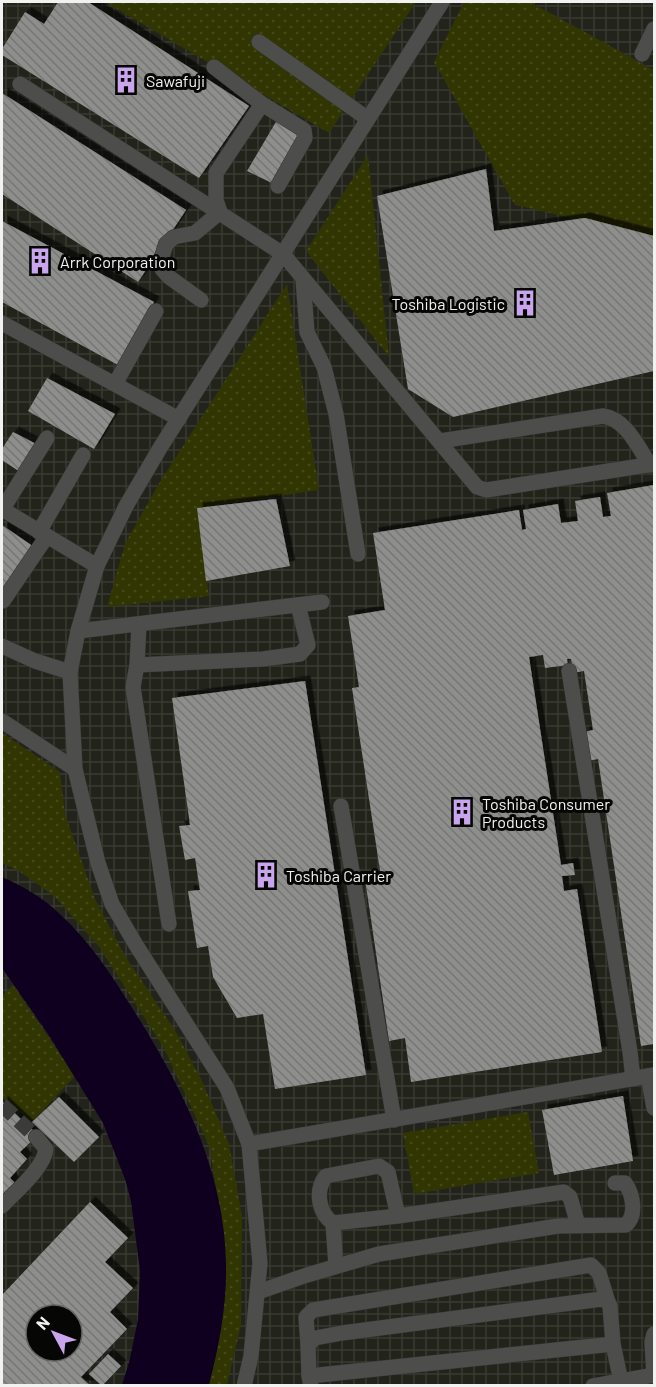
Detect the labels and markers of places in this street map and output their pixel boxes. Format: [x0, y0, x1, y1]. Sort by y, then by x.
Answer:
building icon: Sawafuji [111, 65, 141, 95]
place label: Sawafuji [146, 71, 205, 90]
building icon: Arrk Corporation [25, 246, 55, 276]
place label: Arrk Corporation [60, 252, 175, 271]
building icon: Toshiba Logistic [510, 288, 540, 318]
place label: Toshiba Logistic [391, 294, 505, 313]
place label: Toshiba Consumer Products [482, 794, 610, 831]
building icon: Toshiba Consumer Products [447, 797, 477, 827]
building icon: Toshiba Carrier [251, 860, 281, 890]
place label: Toshiba Carrier [286, 866, 391, 885]

